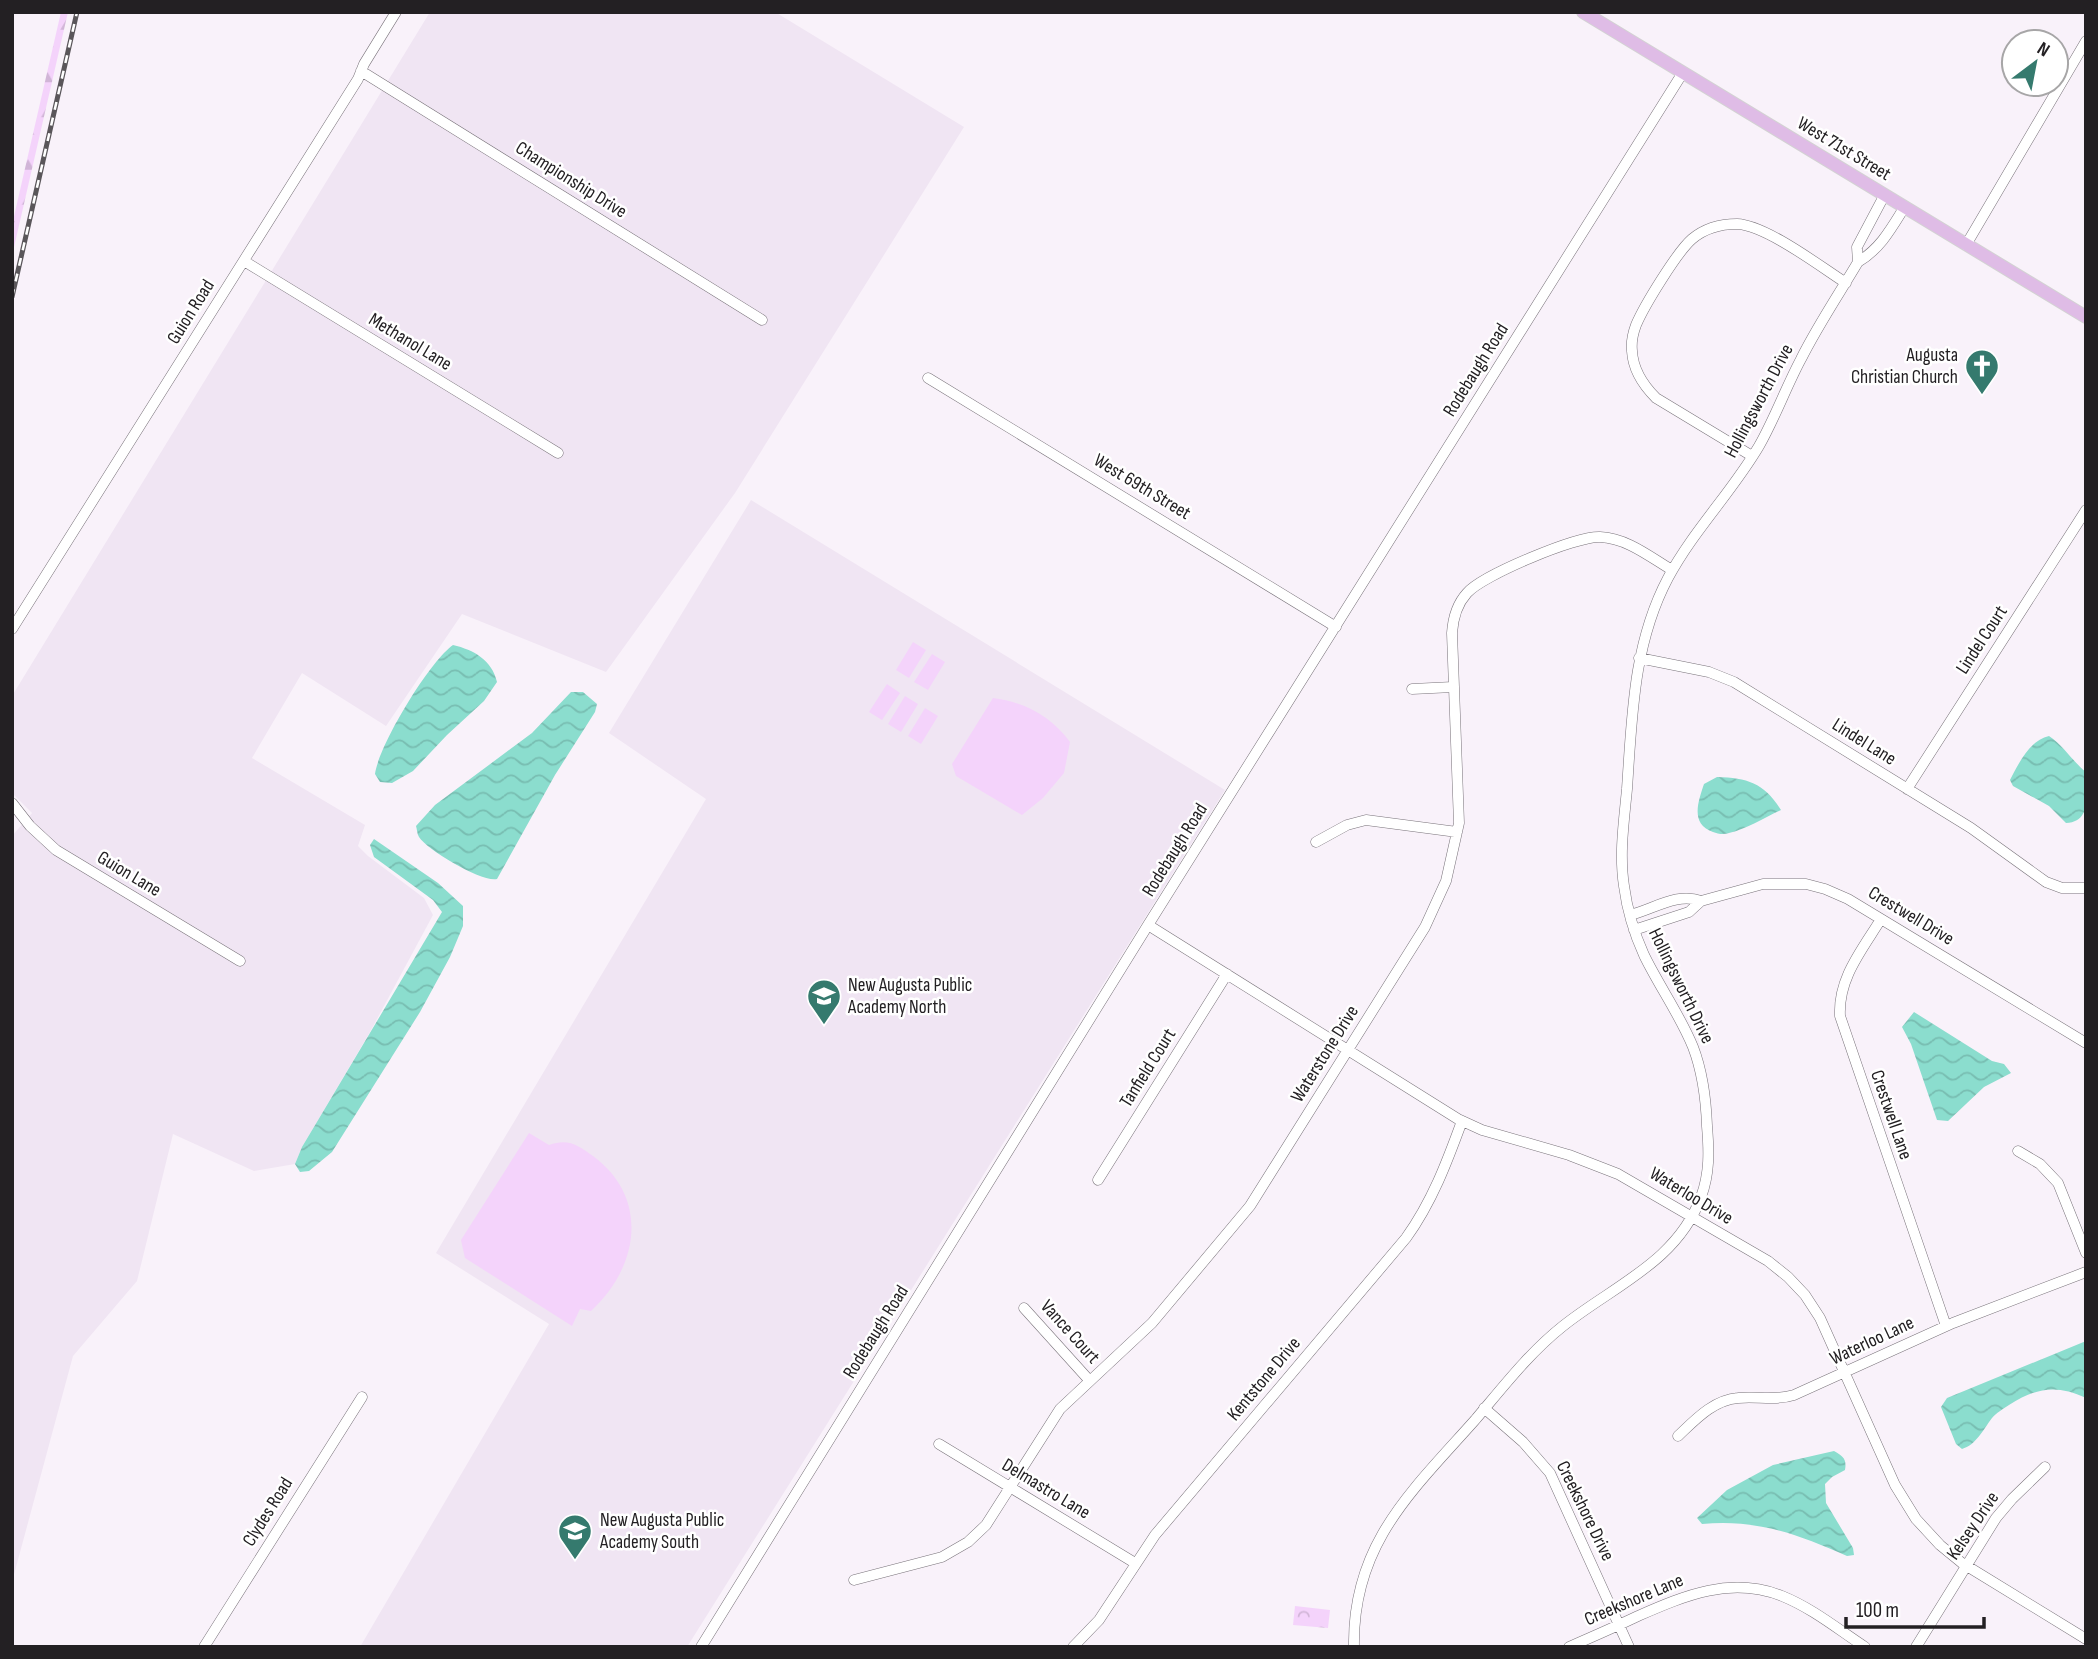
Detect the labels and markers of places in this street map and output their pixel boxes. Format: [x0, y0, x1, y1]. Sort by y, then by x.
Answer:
place label: Augusta Christian Church [1851, 344, 1958, 389]
church icon: Augusta Christian Church [1963, 347, 2001, 396]
place label: New Augusta Public Academy North [847, 974, 972, 1019]
school or university icon: New Augusta Public Academy North [805, 977, 843, 1026]
place label: New Augusta Public Academy South [599, 1509, 724, 1554]
school or university icon: New Augusta Public Academy South [556, 1512, 594, 1561]

